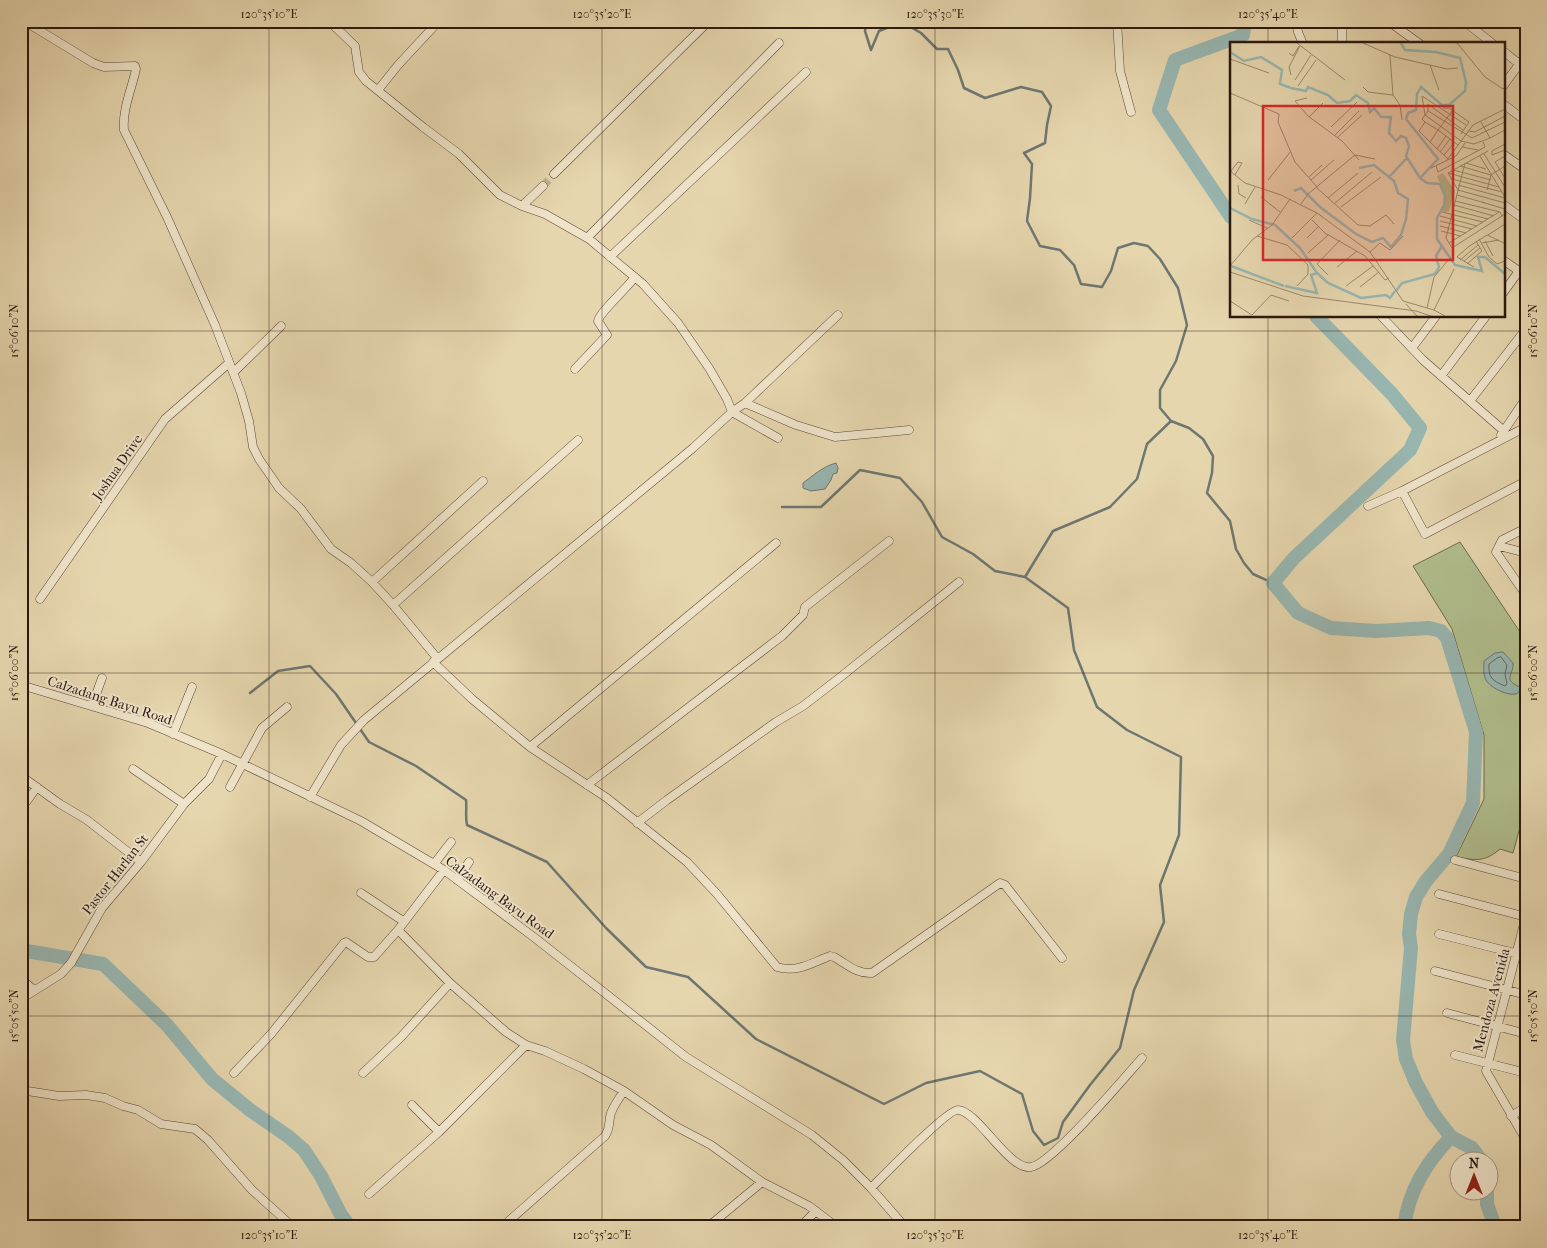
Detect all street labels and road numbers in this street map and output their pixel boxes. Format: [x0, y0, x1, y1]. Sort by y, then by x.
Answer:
street label: Joshua Drive [88, 431, 146, 504]
street label: Calzadang Bayu Road [45, 672, 175, 729]
street label: Pastor Harlan St [79, 830, 152, 918]
street label: Calzadang Bayu Road [442, 852, 558, 943]
street label: Mendoza Avenida [1469, 946, 1514, 1054]

